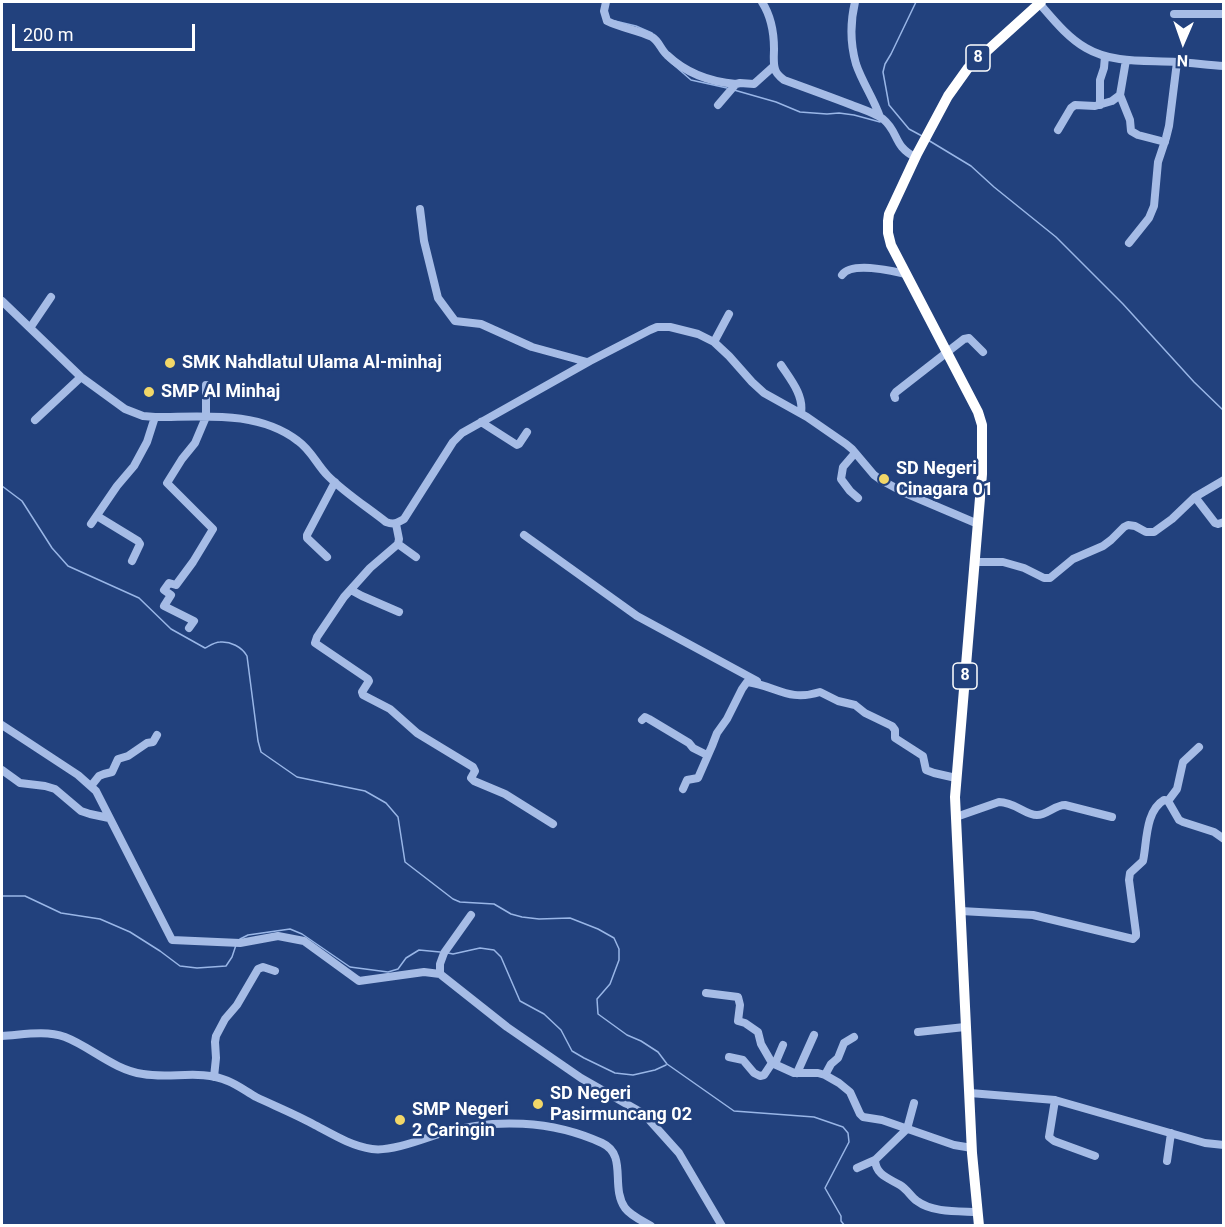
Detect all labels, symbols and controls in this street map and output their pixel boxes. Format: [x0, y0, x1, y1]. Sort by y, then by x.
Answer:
scale bar [15, 12, 198, 50]
north arrow [1153, 12, 1213, 72]
text: 200 m [23, 24, 74, 45]
road number: 8 [966, 45, 990, 71]
text: N [1176, 51, 1188, 70]
place label: SMK Nahdlatul Ulama Al-minhaj [182, 352, 442, 374]
marker: SMK Nahdlatul Ulama Al-minhaj [163, 356, 177, 370]
place label: SMP Al Minhaj [161, 381, 280, 403]
marker: SMP Al Minhaj [142, 385, 156, 399]
place label: SD Negeri Cinagara 01 [896, 458, 993, 500]
marker: SD Negeri Cinagara 01 [877, 472, 891, 486]
road number: 8 [953, 663, 977, 689]
place label: SD Negeri Pasirmuncang 02 [550, 1083, 692, 1126]
marker: SD Negeri Pasirmuncang 02 [531, 1097, 545, 1111]
place label: SMP Negeri 2 Caringin [412, 1099, 509, 1142]
marker: SMP Negeri 2 Caringin [393, 1113, 407, 1127]

